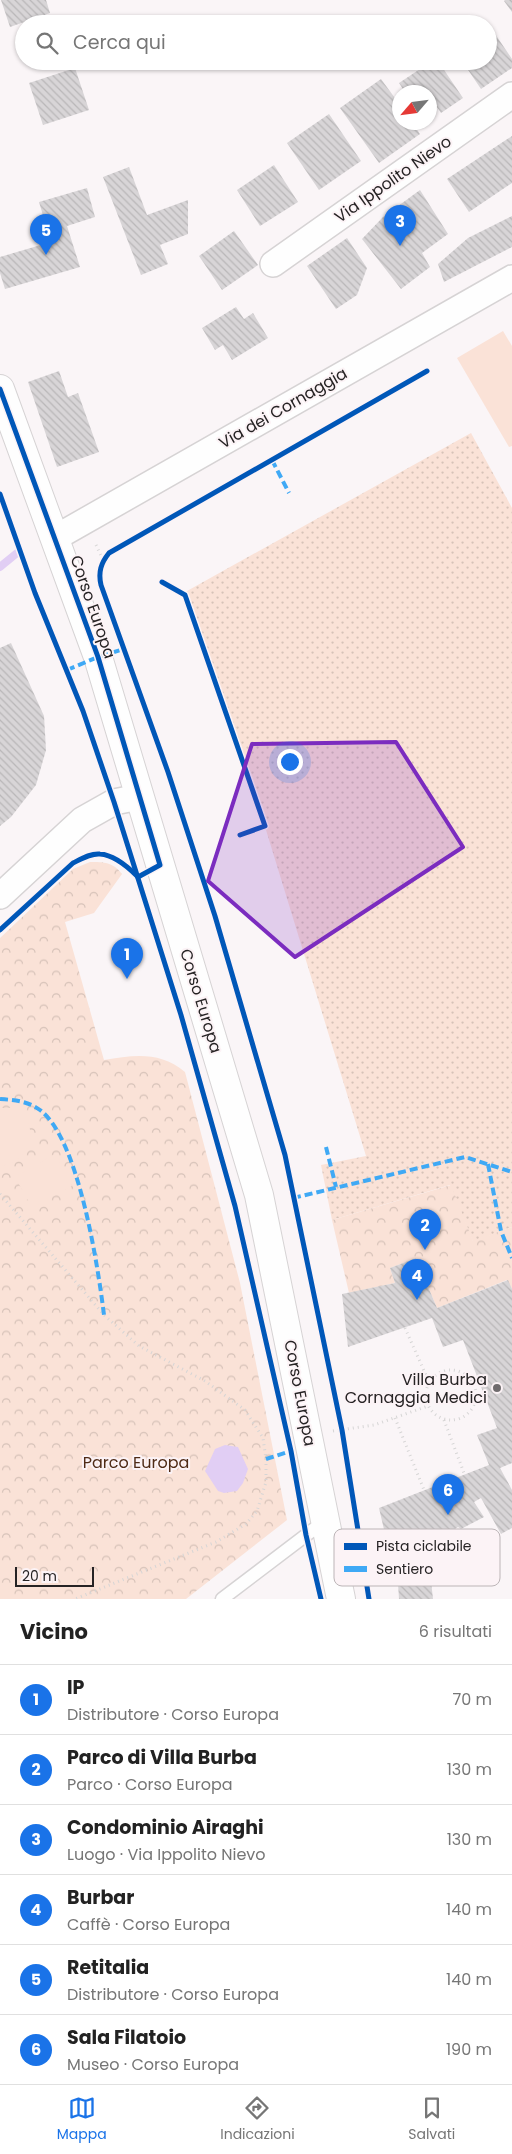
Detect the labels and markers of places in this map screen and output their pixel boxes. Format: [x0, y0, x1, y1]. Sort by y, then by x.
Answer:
pin: 3 [384, 205, 416, 246]
pin: 5 [30, 214, 62, 255]
pin: 1 [111, 938, 143, 979]
pin: 2 [409, 1209, 441, 1250]
pin: 4 [401, 1259, 433, 1300]
place label: Villa Burba Cornaggia Medici [345, 1368, 487, 1409]
marker: Villa Burba Cornaggia Medici [491, 1382, 503, 1394]
pin: 6 [432, 1474, 464, 1515]

